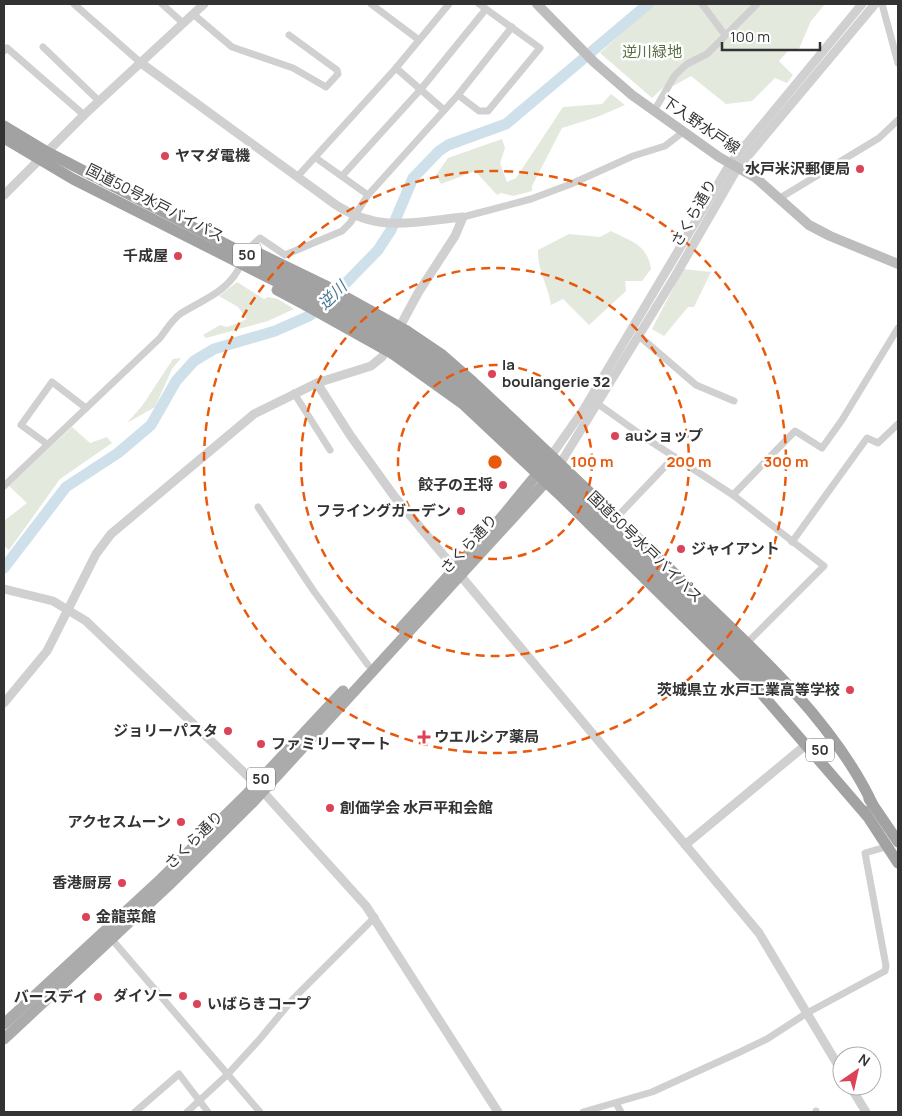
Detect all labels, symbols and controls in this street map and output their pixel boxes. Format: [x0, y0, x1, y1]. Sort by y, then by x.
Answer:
scale bar [722, 20, 820, 52]
text: 100 m [730, 26, 770, 47]
park label: 逆川緑地 [622, 41, 682, 62]
street label: 下入野水戸線 [658, 91, 744, 158]
place label: ヤマダ電機 [175, 145, 250, 166]
marker: ヤマダ電機 [159, 150, 171, 162]
place label: 水戸米沢郵便局 [745, 158, 850, 179]
street label: 国道50号水戸バイパス [83, 159, 228, 247]
marker: 水戸米沢郵便局 [854, 163, 866, 175]
street label: さくら通り [666, 175, 721, 250]
road number: 50 [233, 244, 261, 266]
place label: 千成屋 [123, 245, 168, 266]
marker: 千成屋 [172, 250, 184, 262]
water label: 逆川 [313, 275, 353, 314]
place label: la boulangerie 32 [502, 354, 610, 392]
marker: la boulangerie 32 [486, 368, 498, 380]
place label: auショップ [625, 425, 703, 446]
marker: auショップ [609, 430, 621, 442]
text: 100 m [571, 451, 613, 472]
text: 200 m [666, 451, 712, 472]
text: 300 m [764, 451, 808, 472]
centre of rings [486, 453, 504, 471]
place label: 餃子の王将 [418, 474, 493, 495]
marker: 餃子の王将 [497, 479, 509, 491]
street label: 国道50号水戸バイパス [583, 486, 707, 607]
place label: フライングガーデン [316, 500, 451, 521]
marker: フライングガーデン [455, 505, 467, 517]
street label: さくら通り [435, 509, 502, 578]
place label: ジャイアント [691, 538, 780, 559]
marker: ジャイアント [675, 543, 687, 555]
place label: 茨城県立 水戸工業高等学校 [657, 679, 840, 700]
marker: 茨城県立 水戸工業高等学校 [844, 684, 856, 696]
place label: ジョリーパスタ [113, 720, 218, 741]
marker: ジョリーパスタ [222, 725, 234, 737]
place label: ウエルシア薬局 [434, 726, 539, 747]
marker: ウエルシア薬局 [418, 731, 430, 743]
place label: ファミリーマート [271, 733, 391, 754]
marker: ファミリーマート [255, 738, 267, 750]
road number: 50 [806, 738, 834, 762]
road number: 50 [247, 768, 275, 791]
place label: 創価学会 水戸平和会館 [340, 797, 493, 818]
marker: 創価学会 水戸平和会館 [324, 802, 336, 814]
street label: さくら通り [160, 806, 228, 874]
place label: アクセスムーン [67, 811, 171, 832]
marker: アクセスムーン [175, 816, 187, 828]
place label: 香港厨房 [52, 872, 112, 893]
marker: 香港厨房 [116, 877, 128, 889]
place label: 金龍菜館 [96, 906, 156, 927]
marker: 金龍菜館 [80, 911, 92, 923]
place label: ダイソー [113, 985, 173, 1006]
place label: バースデイ [14, 986, 88, 1007]
marker: ダイソー [177, 990, 189, 1002]
marker: バースデイ [92, 991, 104, 1003]
place label: いばらきコープ [207, 993, 311, 1014]
marker: いばらきコープ [191, 998, 203, 1010]
north arrow [832, 1046, 882, 1096]
text: N [855, 1049, 874, 1070]

